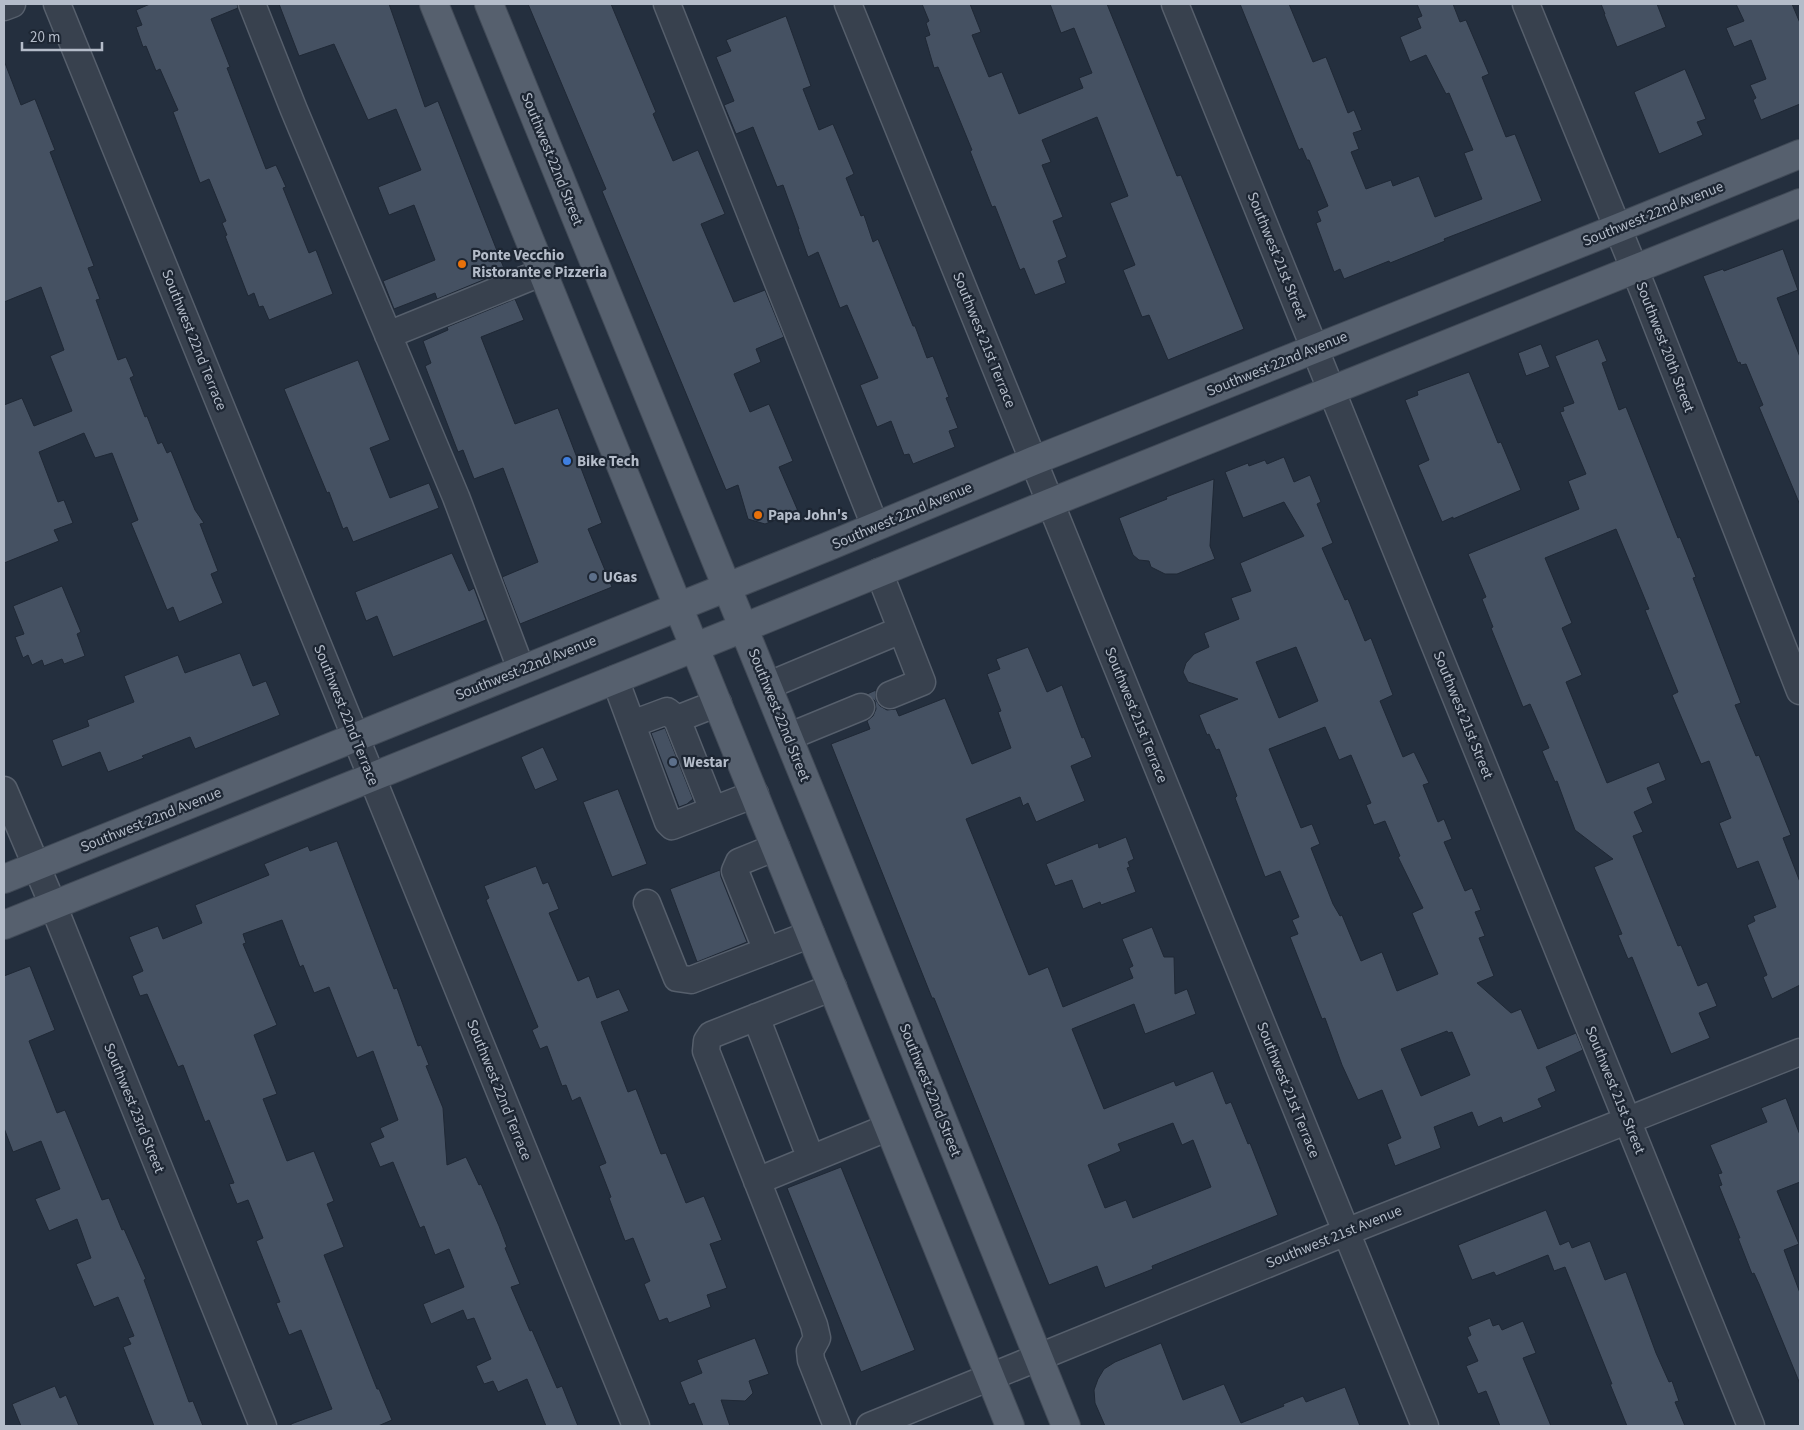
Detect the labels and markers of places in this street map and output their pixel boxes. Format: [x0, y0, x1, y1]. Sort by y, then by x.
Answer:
place label: Ponte Vecchio Ristorante e Pizzeria [472, 245, 607, 283]
marker: Ponte Vecchio Ristorante e Pizzeria [456, 258, 468, 270]
place label: Bike Tech [577, 451, 639, 472]
marker: Bike Tech [561, 455, 573, 467]
place label: Papa John's [768, 505, 848, 526]
marker: Papa John's [752, 509, 764, 521]
place label: UGas [603, 567, 637, 588]
marker: UGas [587, 571, 599, 583]
place label: Westar [683, 752, 729, 773]
marker: Westar [667, 756, 679, 768]

